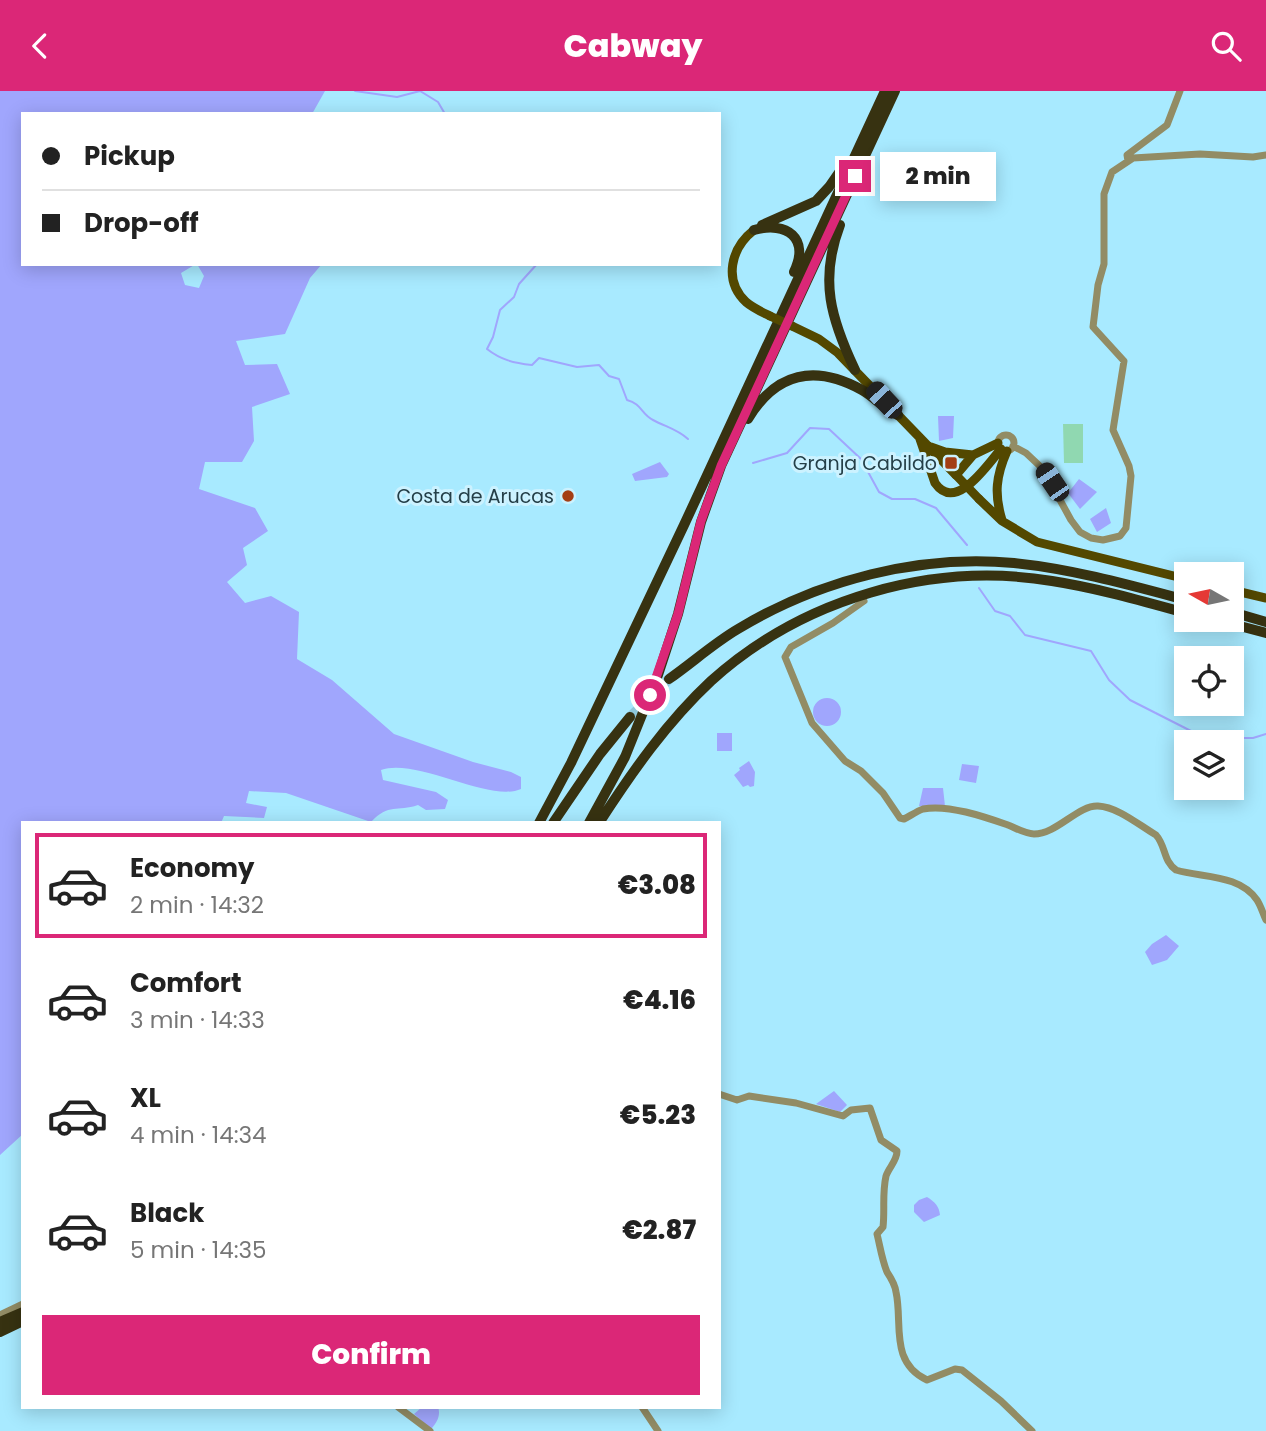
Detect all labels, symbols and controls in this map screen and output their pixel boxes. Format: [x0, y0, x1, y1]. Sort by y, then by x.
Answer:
text: Cabway [564, 23, 702, 68]
icon: back [21, 27, 59, 65]
icon: search [1207, 27, 1245, 65]
text: Pickup [84, 138, 175, 174]
callout: 2 min [880, 151, 995, 201]
route end [839, 160, 871, 192]
text: 2 min [906, 160, 970, 192]
text: Drop-off [84, 205, 199, 241]
car [862, 377, 907, 423]
place label: Granja Cabildo [793, 450, 937, 477]
marker: Granja Cabildo [943, 455, 959, 471]
car [1032, 459, 1073, 505]
place label: Costa de Arucas [396, 483, 554, 510]
marker: Costa de Arucas [560, 488, 576, 504]
north arrow [1174, 562, 1244, 632]
map controls [1174, 562, 1244, 800]
button: locate [1174, 646, 1244, 716]
route start [634, 679, 666, 711]
button: layers [1174, 730, 1244, 800]
text: Economy [130, 850, 254, 886]
icon: car [46, 854, 109, 917]
text: €3.08 [618, 867, 696, 903]
text: 2 min · 14:32 [130, 889, 264, 921]
text: Comfort [130, 965, 242, 1001]
icon: car [46, 969, 109, 1032]
text: €4.16 [623, 982, 696, 1018]
text: 3 min · 14:33 [130, 1004, 265, 1036]
text: XL [130, 1080, 161, 1116]
icon: car [46, 1084, 109, 1147]
text: €5.23 [620, 1097, 696, 1133]
text: 4 min · 14:34 [130, 1119, 267, 1151]
text: Black [130, 1195, 204, 1231]
icon: car [46, 1199, 109, 1262]
text: €2.87 [622, 1212, 696, 1248]
text: 5 min · 14:35 [130, 1234, 267, 1266]
button: Confirm [42, 1315, 700, 1395]

